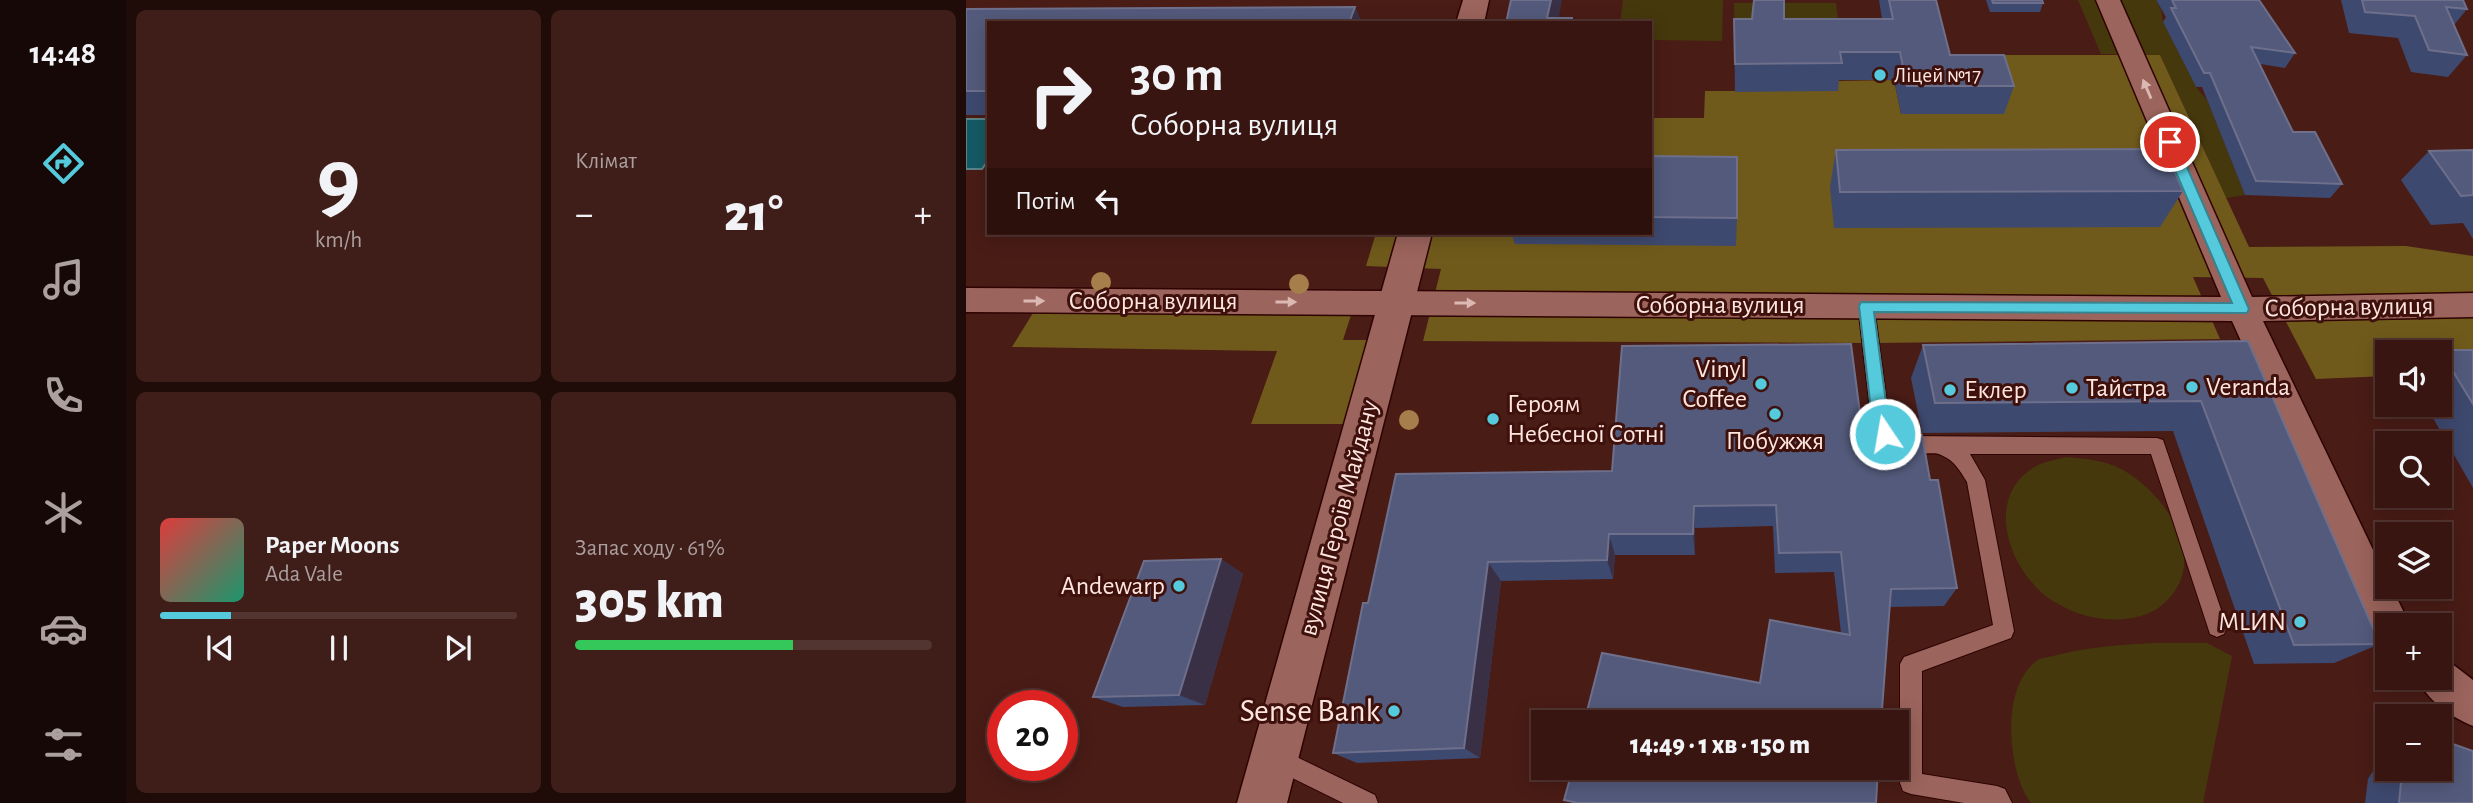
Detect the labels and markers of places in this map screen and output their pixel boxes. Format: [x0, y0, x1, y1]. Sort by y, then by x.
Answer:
place label: Ліцей №17 [1894, 65, 1981, 86]
marker: Ліцей №17 [1872, 67, 1888, 83]
pin [2140, 112, 2200, 172]
place label: Vinyl Coffee [1683, 356, 1747, 412]
place label: Veranda [2206, 374, 2290, 400]
place label: Тайстра [2086, 375, 2167, 401]
marker: Vinyl Coffee [1753, 376, 1769, 392]
place label: Еклер [1964, 377, 2027, 403]
marker: Veranda [2184, 379, 2200, 395]
marker: Тайстра [2064, 380, 2080, 396]
marker: Еклер [1942, 382, 1958, 398]
place label: Героям Небесної Сотні [1507, 391, 1665, 447]
marker: Побужжя [1767, 406, 1783, 422]
marker: Героям Небесної Сотні [1485, 411, 1501, 427]
place label: Побужжя [1726, 428, 1824, 454]
place label: Andewarp [1061, 573, 1165, 599]
marker: Andewarp [1171, 578, 1187, 594]
place label: MLИN [2218, 609, 2286, 635]
marker: MLИN [2292, 614, 2308, 630]
place label: Sense Bank [1240, 695, 1380, 727]
marker: Sense Bank [1386, 703, 1402, 719]

